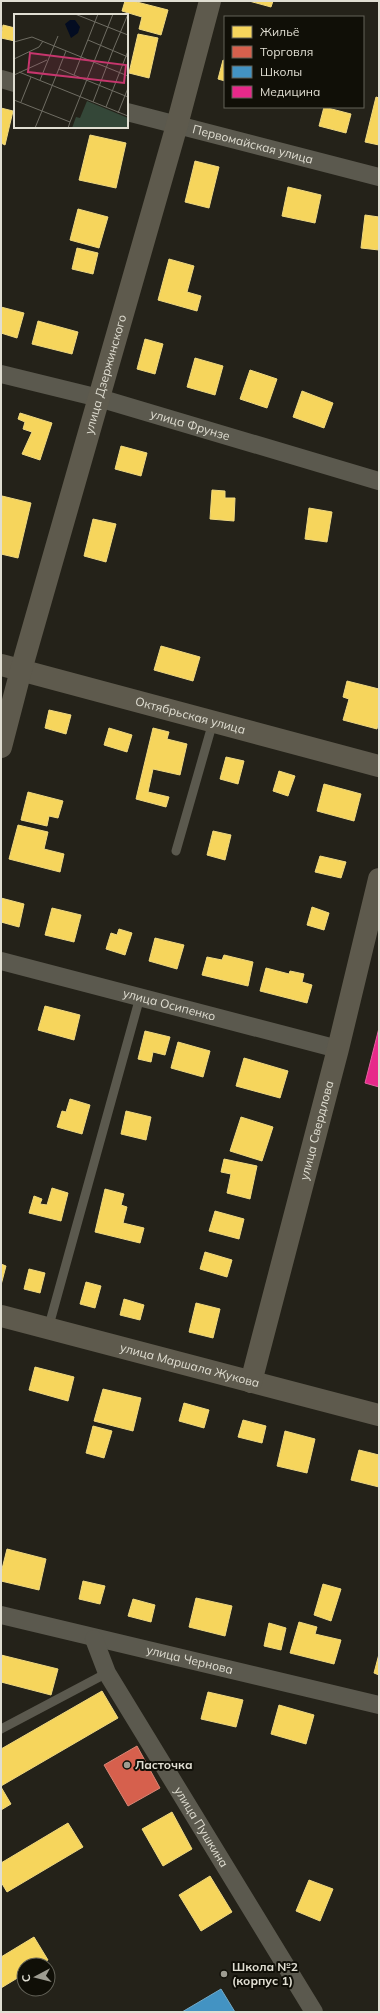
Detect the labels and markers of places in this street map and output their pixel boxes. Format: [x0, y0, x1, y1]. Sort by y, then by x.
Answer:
place label: Ласточка [135, 1757, 193, 1772]
marker: Ласточка [122, 1760, 132, 1770]
place label: Школа №2 (корпус 1) [232, 1959, 298, 1988]
marker: Школа №2 (корпус 1) [219, 1969, 229, 1979]

